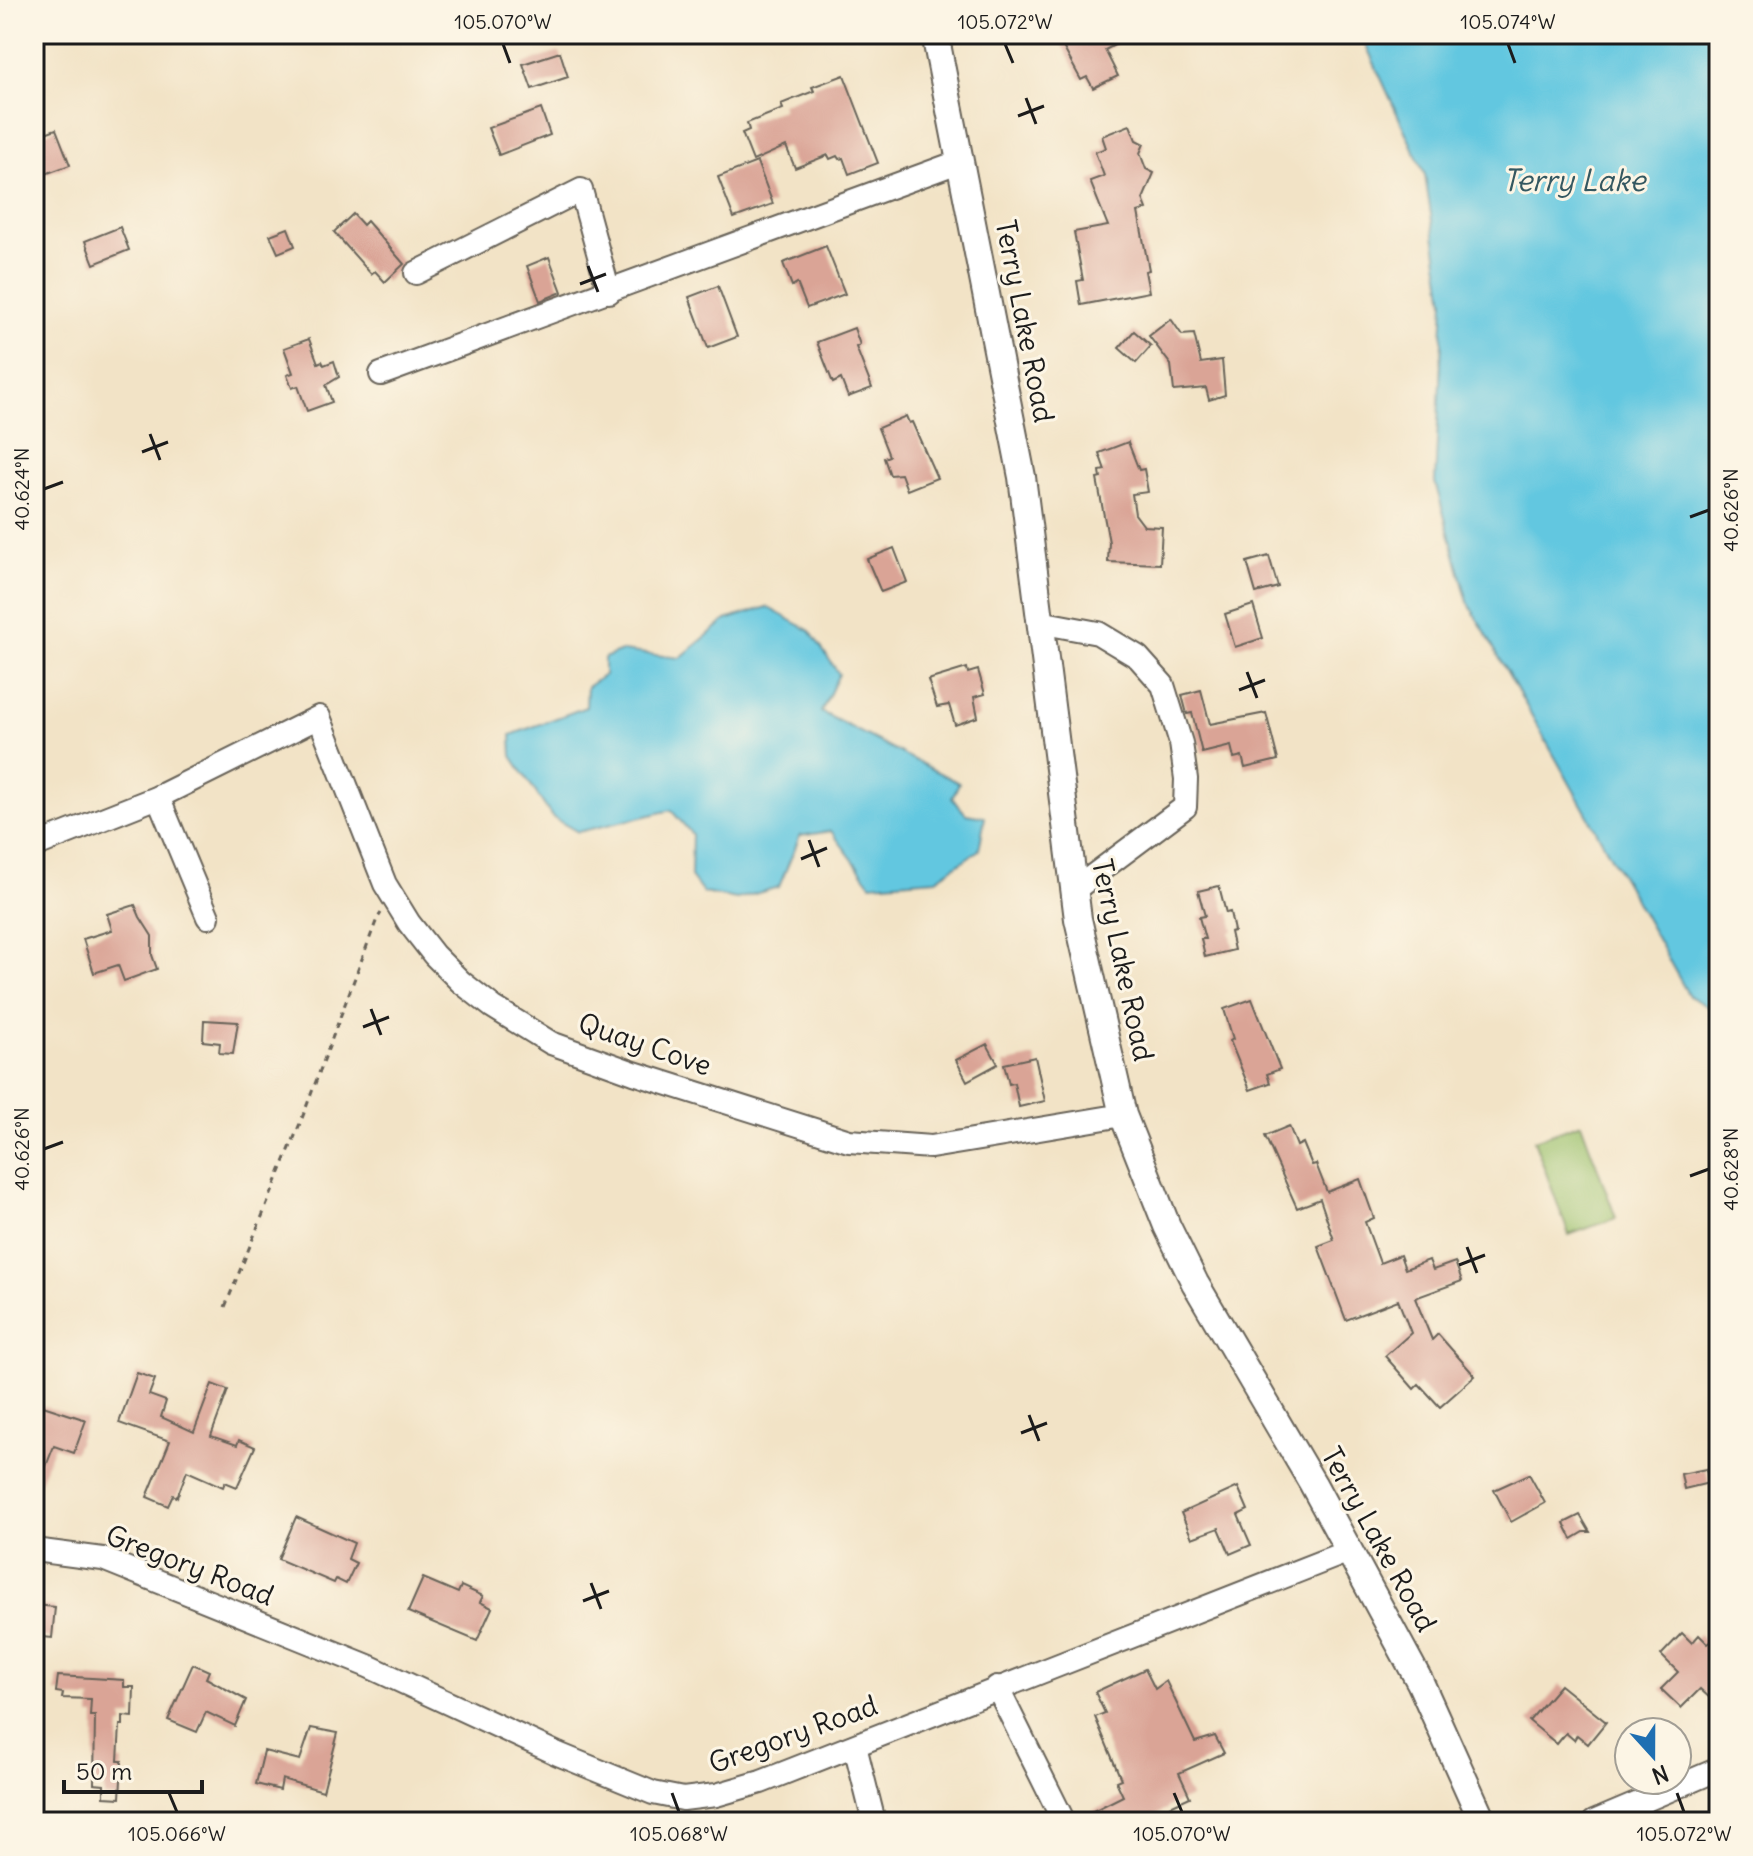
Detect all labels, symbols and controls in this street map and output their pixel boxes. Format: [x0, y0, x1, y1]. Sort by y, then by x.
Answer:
text: 105.070°W [454, 9, 552, 34]
text: 105.072°W [957, 9, 1053, 34]
text: 105.074°W [1460, 9, 1556, 34]
water label: Terry Lake [1503, 161, 1647, 199]
street label: Terry Lake Road [988, 217, 1062, 425]
text: 40.624°N [9, 447, 34, 531]
text: 40.626°N [1718, 468, 1743, 552]
street label: Terry Lake Road [1084, 856, 1162, 1064]
street label: Quay Cove [574, 1004, 716, 1084]
text: 40.626°N [9, 1107, 34, 1191]
text: 40.628°N [1718, 1127, 1743, 1211]
street label: Terry Lake Road [1313, 1440, 1445, 1638]
street label: Gregory Road [101, 1516, 279, 1614]
street label: Gregory Road [704, 1687, 882, 1781]
north arrow [1613, 1716, 1693, 1796]
scale bar [64, 1744, 202, 1794]
text: 50 m [76, 1756, 132, 1786]
text: N [1648, 1759, 1672, 1790]
text: 105.066°W [128, 1821, 226, 1846]
text: 105.068°W [630, 1821, 728, 1846]
text: 105.070°W [1133, 1821, 1231, 1846]
text: 105.072°W [1636, 1821, 1732, 1846]

